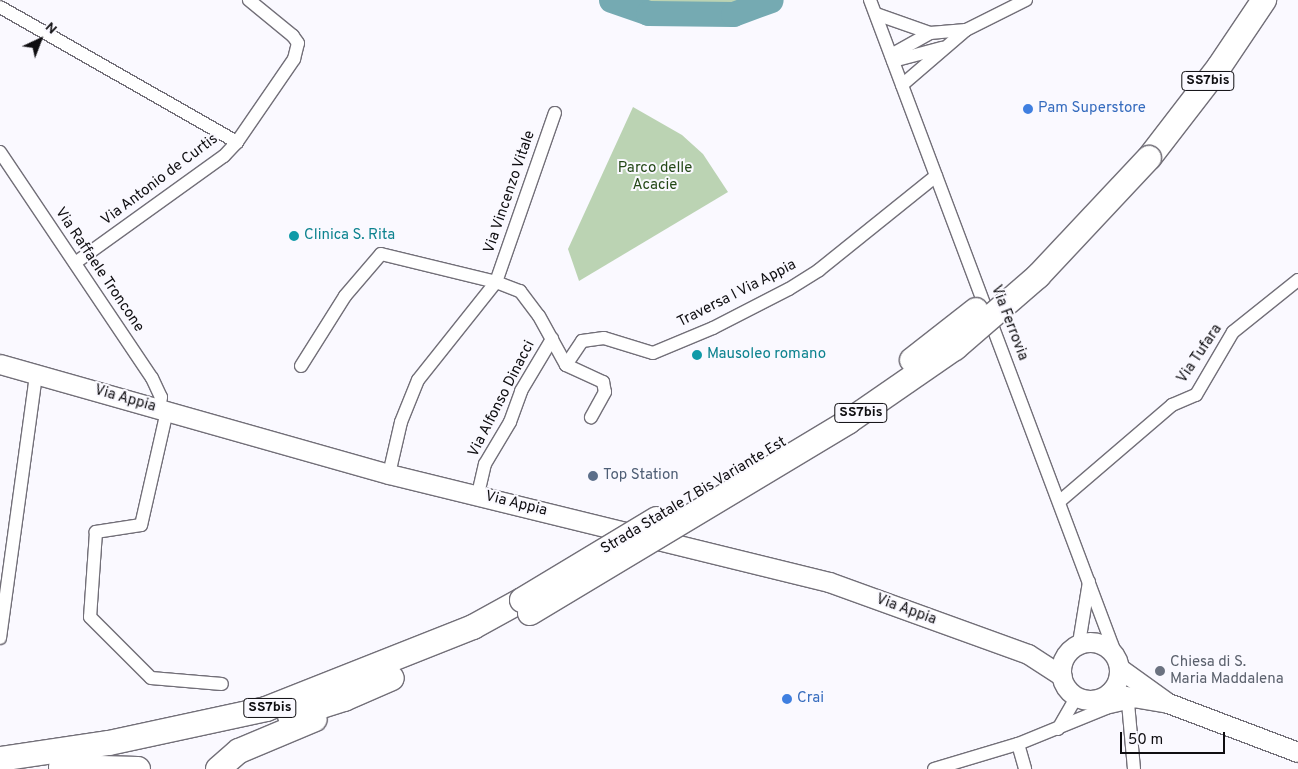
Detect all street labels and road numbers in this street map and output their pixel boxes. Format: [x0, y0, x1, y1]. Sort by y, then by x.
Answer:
road number: SS7bis [1180, 70, 1236, 92]
street label: Via Vincenzo Vitale [480, 128, 540, 256]
street label: Via Antonio de Curtis [98, 130, 222, 230]
street label: Via Raffaele Troncone [50, 204, 148, 336]
street label: Traversa I Via Appia [674, 256, 800, 332]
street label: Via Ferrovia [986, 283, 1032, 363]
street label: Via Tufara [1174, 321, 1226, 387]
street label: Via Alfonso Dinacci [465, 338, 539, 460]
street label: Via Appia [92, 382, 158, 416]
road number: SS7bis [834, 402, 888, 424]
street label: Strada Statale 7 Bis Variante Est [597, 433, 791, 559]
street label: Via Appia [483, 488, 549, 520]
street label: Via Appia [873, 591, 939, 629]
road number: SS7bis [242, 696, 298, 720]

